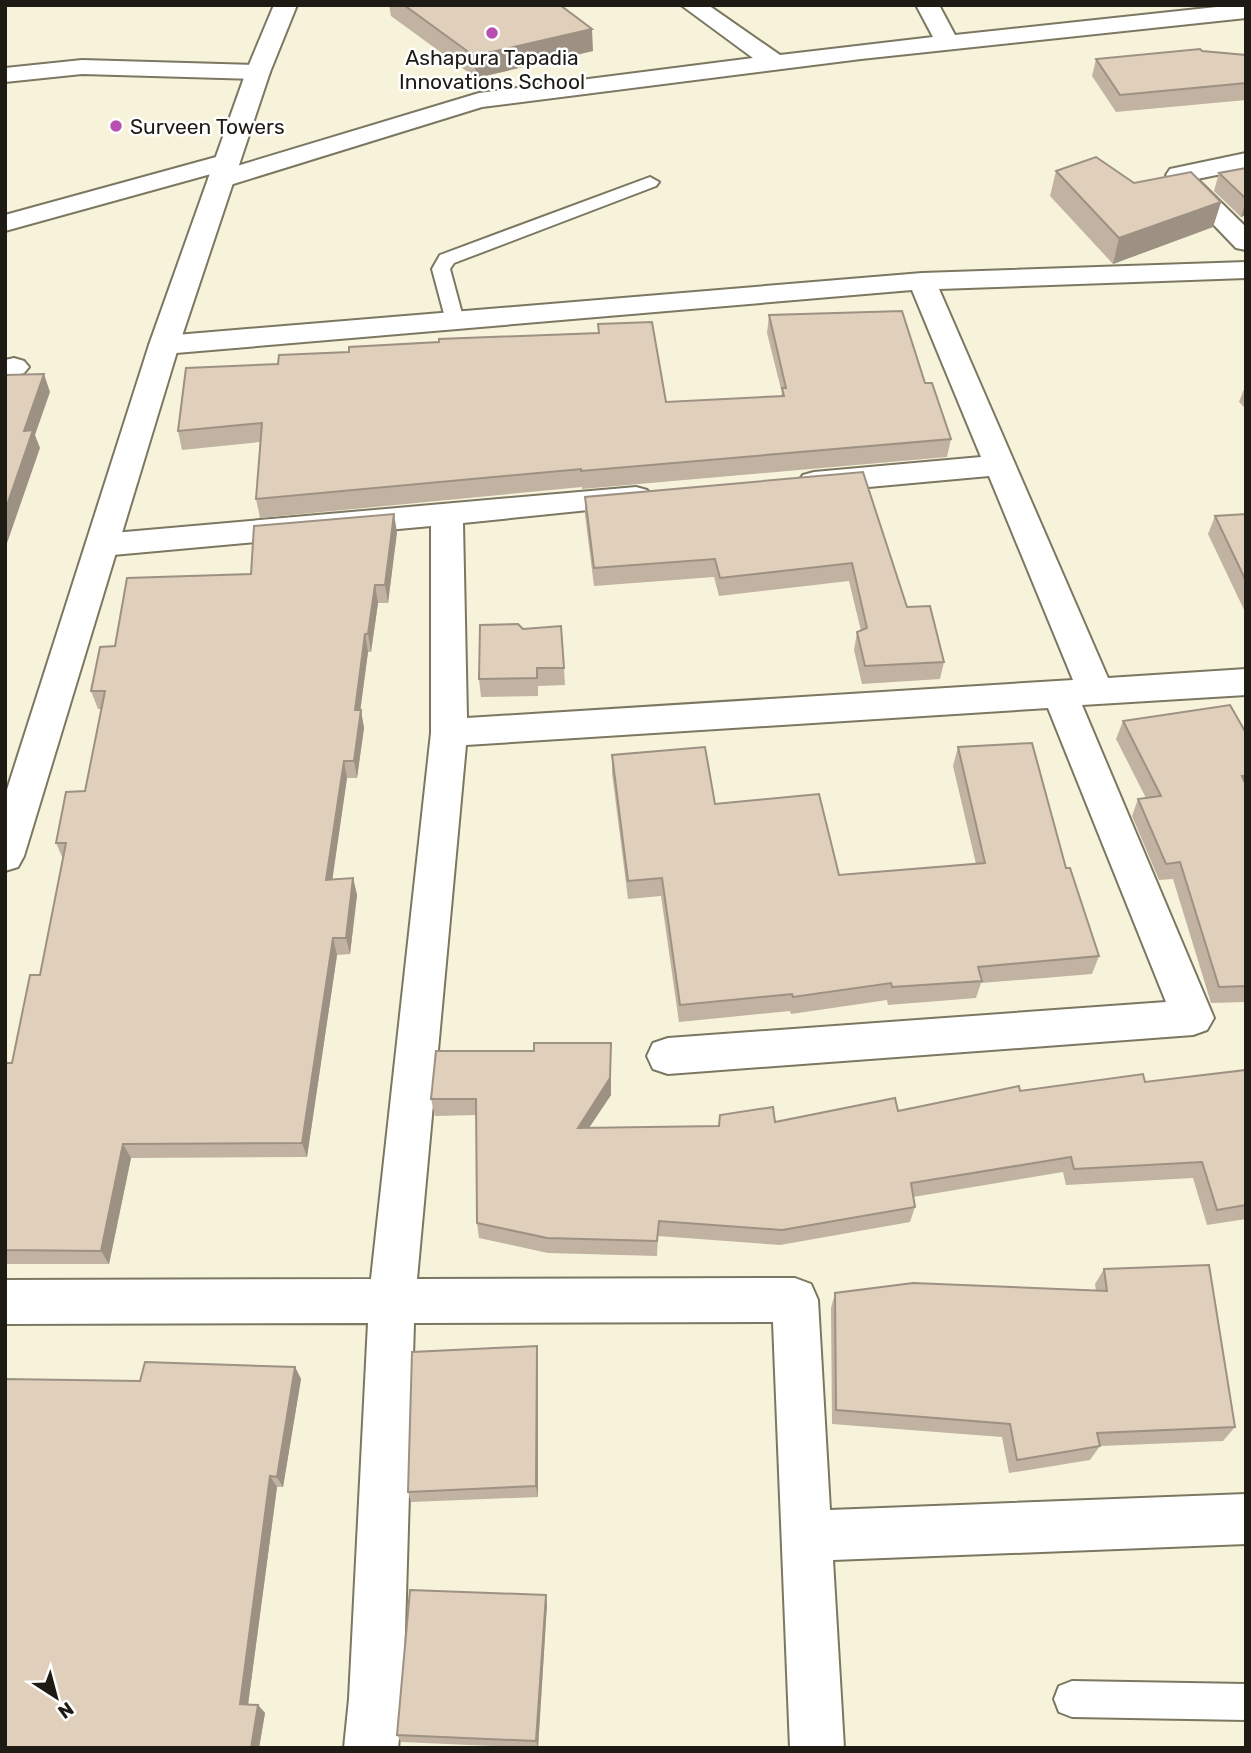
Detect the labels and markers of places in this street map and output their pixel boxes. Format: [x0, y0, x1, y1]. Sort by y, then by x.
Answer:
marker: Ashapura Tapadia Innovations School [484, 25, 500, 41]
place label: Ashapura Tapadia Innovations School [399, 45, 585, 94]
place label: Surveen Towers [130, 114, 285, 139]
marker: Surveen Towers [108, 118, 124, 134]

